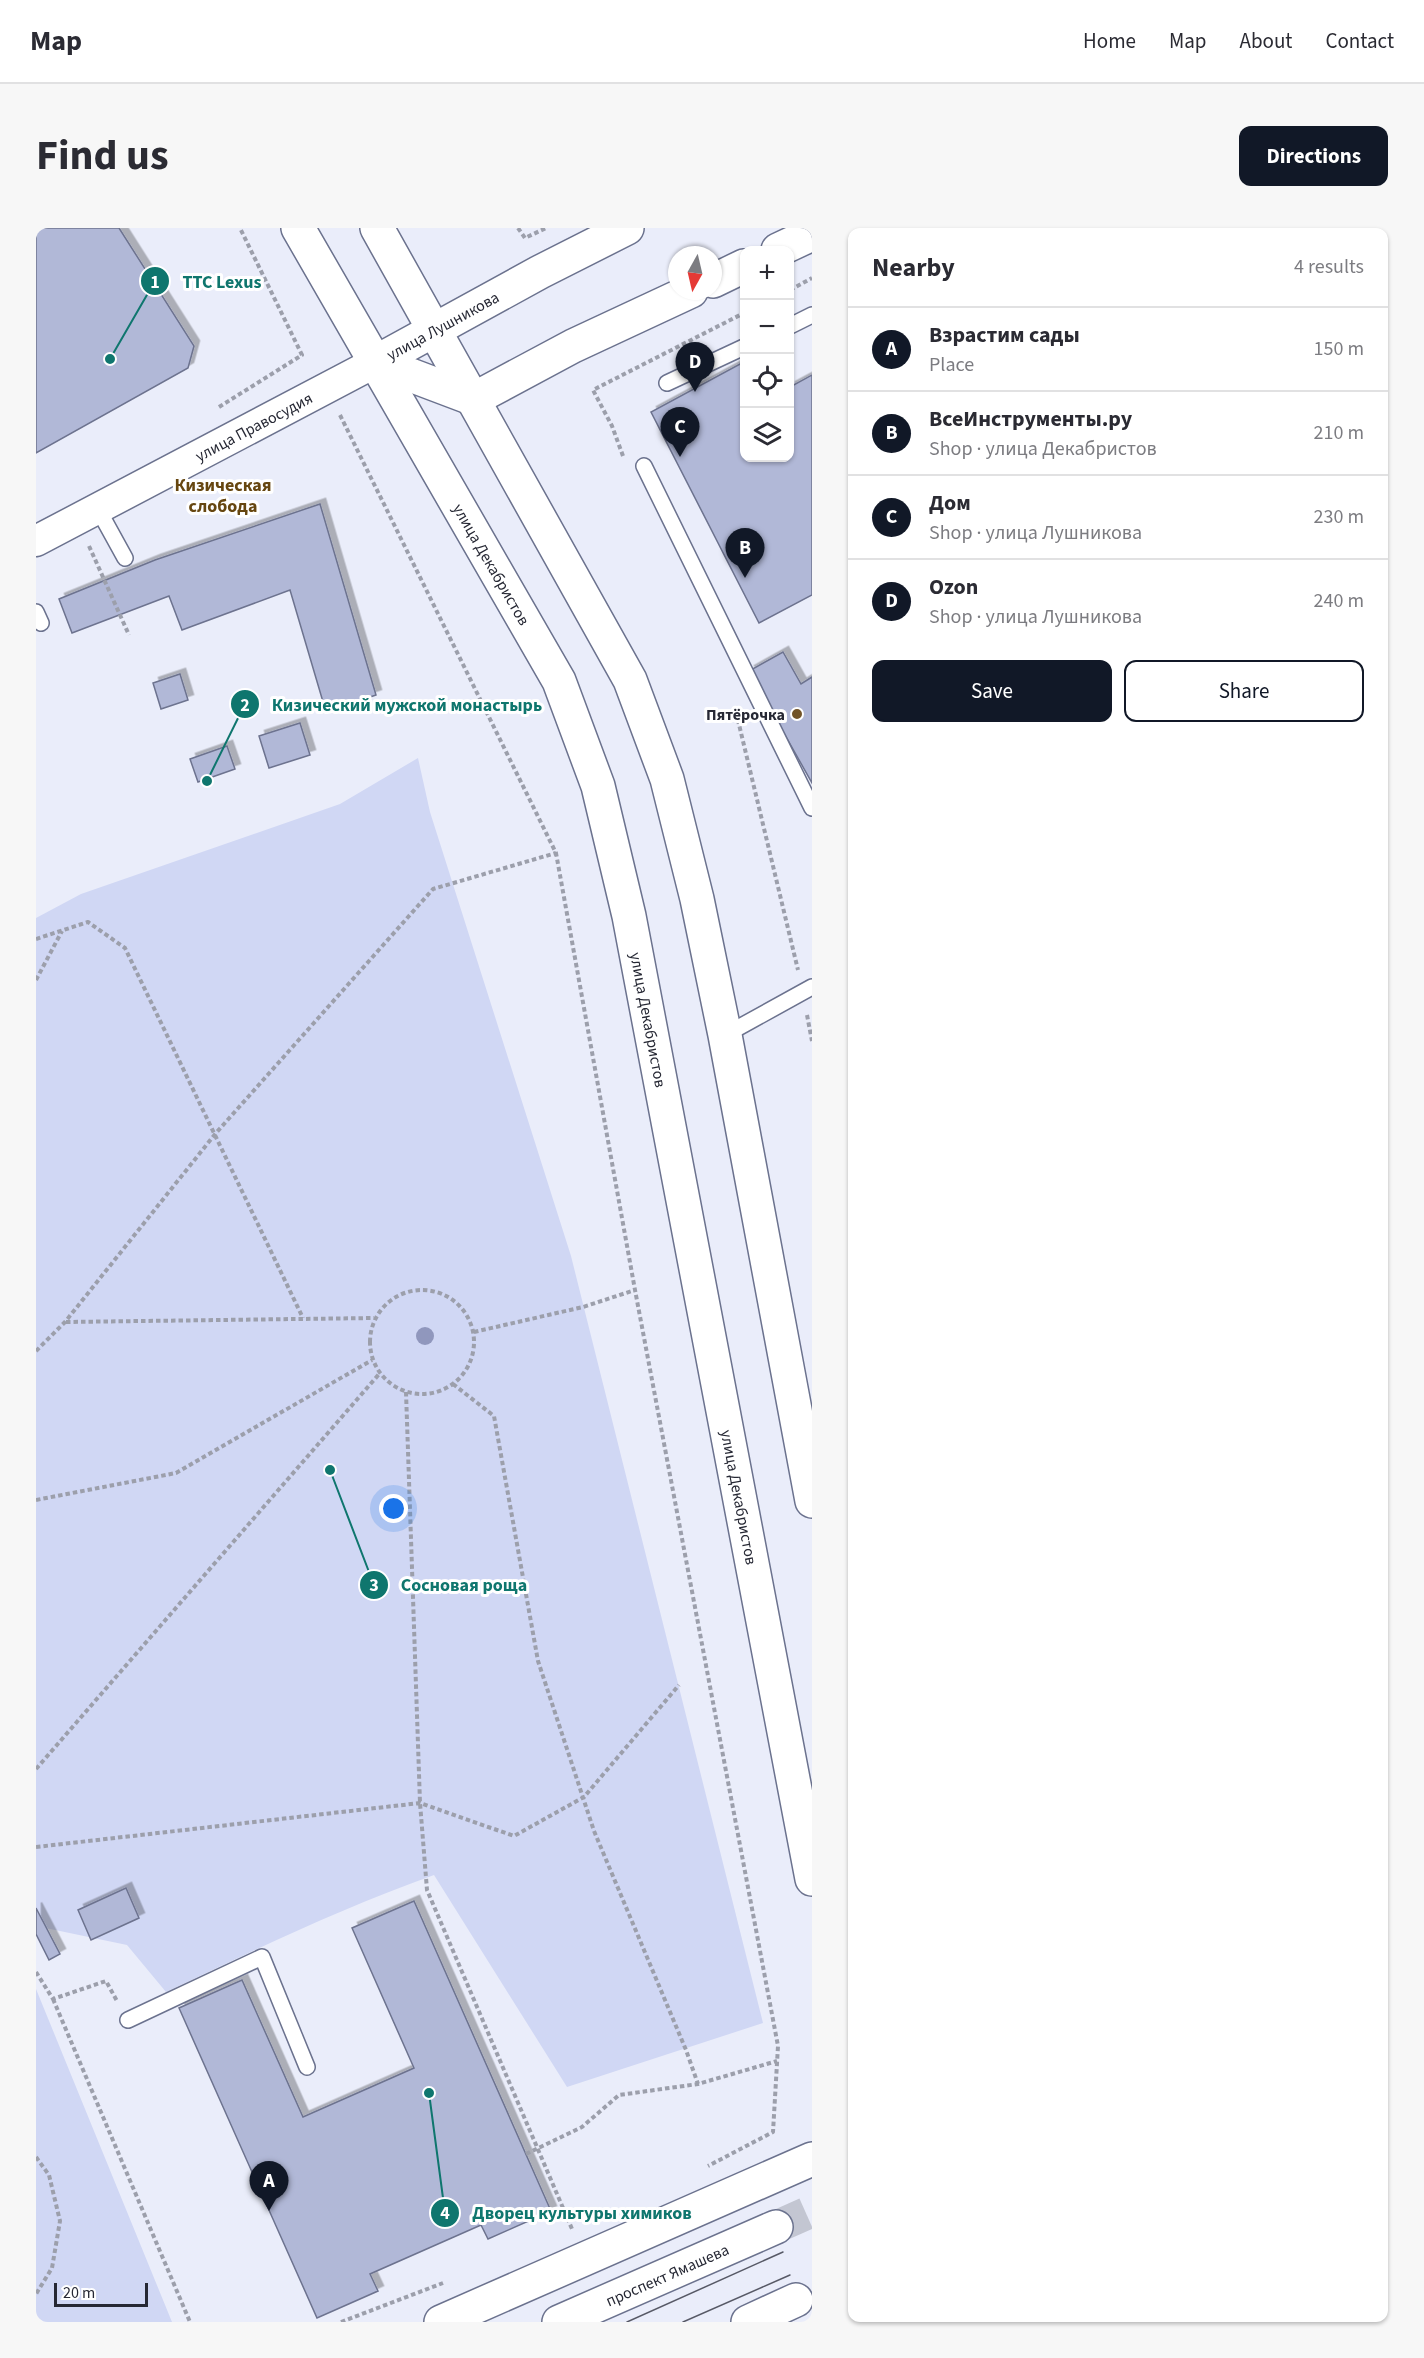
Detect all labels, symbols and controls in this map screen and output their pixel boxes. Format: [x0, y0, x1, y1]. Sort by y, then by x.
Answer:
text: Map [30, 21, 82, 61]
text: Home [1083, 26, 1136, 56]
text: Map [1169, 26, 1207, 56]
text: About [1240, 26, 1292, 56]
text: Contact [1325, 26, 1394, 56]
text: Find us [36, 126, 169, 186]
button: Directions [1239, 126, 1388, 186]
north arrow [668, 246, 722, 300]
map controls [740, 246, 794, 462]
button: + [740, 246, 794, 300]
text: Nearby [872, 249, 955, 286]
text: 4 results [1294, 253, 1364, 281]
callout: ТТС Lexus [140, 263, 274, 299]
text: 1 [150, 270, 160, 295]
text: ТТС Lexus [182, 270, 262, 295]
street label: улица Лушникова [383, 287, 503, 366]
button: − [740, 300, 794, 354]
text: Взрастим сады [929, 319, 1080, 351]
text: A [886, 335, 897, 363]
text: 150 m [1314, 335, 1364, 363]
pin: D [676, 342, 714, 392]
text: Place [929, 351, 974, 379]
button: locate [740, 354, 794, 408]
street label: улица Правосудия [192, 387, 317, 467]
text: ВсеИнструменты.ру [929, 403, 1132, 435]
pin: C [660, 408, 700, 457]
button: layers [740, 408, 794, 462]
text: B [885, 419, 898, 447]
text: 210 m [1314, 419, 1364, 447]
text: Shop · улица Декабристов [929, 435, 1157, 463]
district label: Кизическая слобода [174, 473, 272, 519]
text: Дом [929, 487, 971, 519]
street label: улица Декабристов [447, 500, 535, 630]
text: C [886, 503, 897, 531]
text: 230 m [1314, 503, 1364, 531]
text: Shop · улица Лушникова [929, 519, 1142, 547]
pin: B [726, 528, 764, 578]
text: Ozon [929, 571, 978, 603]
text: D [885, 587, 898, 615]
text: 240 m [1314, 587, 1364, 615]
text: Shop · улица Лушникова [929, 603, 1142, 631]
button: Save [872, 660, 1112, 722]
button: Share [1124, 660, 1364, 722]
callout: Кизический мужской монастырь [230, 686, 555, 722]
text: 2 [240, 693, 250, 718]
text: Кизический мужской монастырь [272, 693, 542, 718]
place label: Пятёрочка [706, 704, 785, 726]
marker: Пятёрочка [790, 707, 804, 721]
street label: улица Декабристов [624, 950, 671, 1089]
street label: улица Декабристов [715, 1428, 762, 1567]
your location [379, 1494, 408, 1523]
callout: Сосновая роща [359, 1567, 540, 1603]
text: 3 [369, 1573, 379, 1598]
text: Сосновая роща [401, 1573, 527, 1598]
pin: A [250, 2162, 288, 2211]
callout: Дворец культуры химиков [430, 2195, 703, 2231]
text: 4 [440, 2201, 450, 2226]
text: Дворец культуры химиков [472, 2201, 692, 2226]
street label: проспект Ямашева [602, 2239, 733, 2312]
scale bar [54, 2280, 148, 2308]
text: 20 m [63, 2282, 95, 2304]

